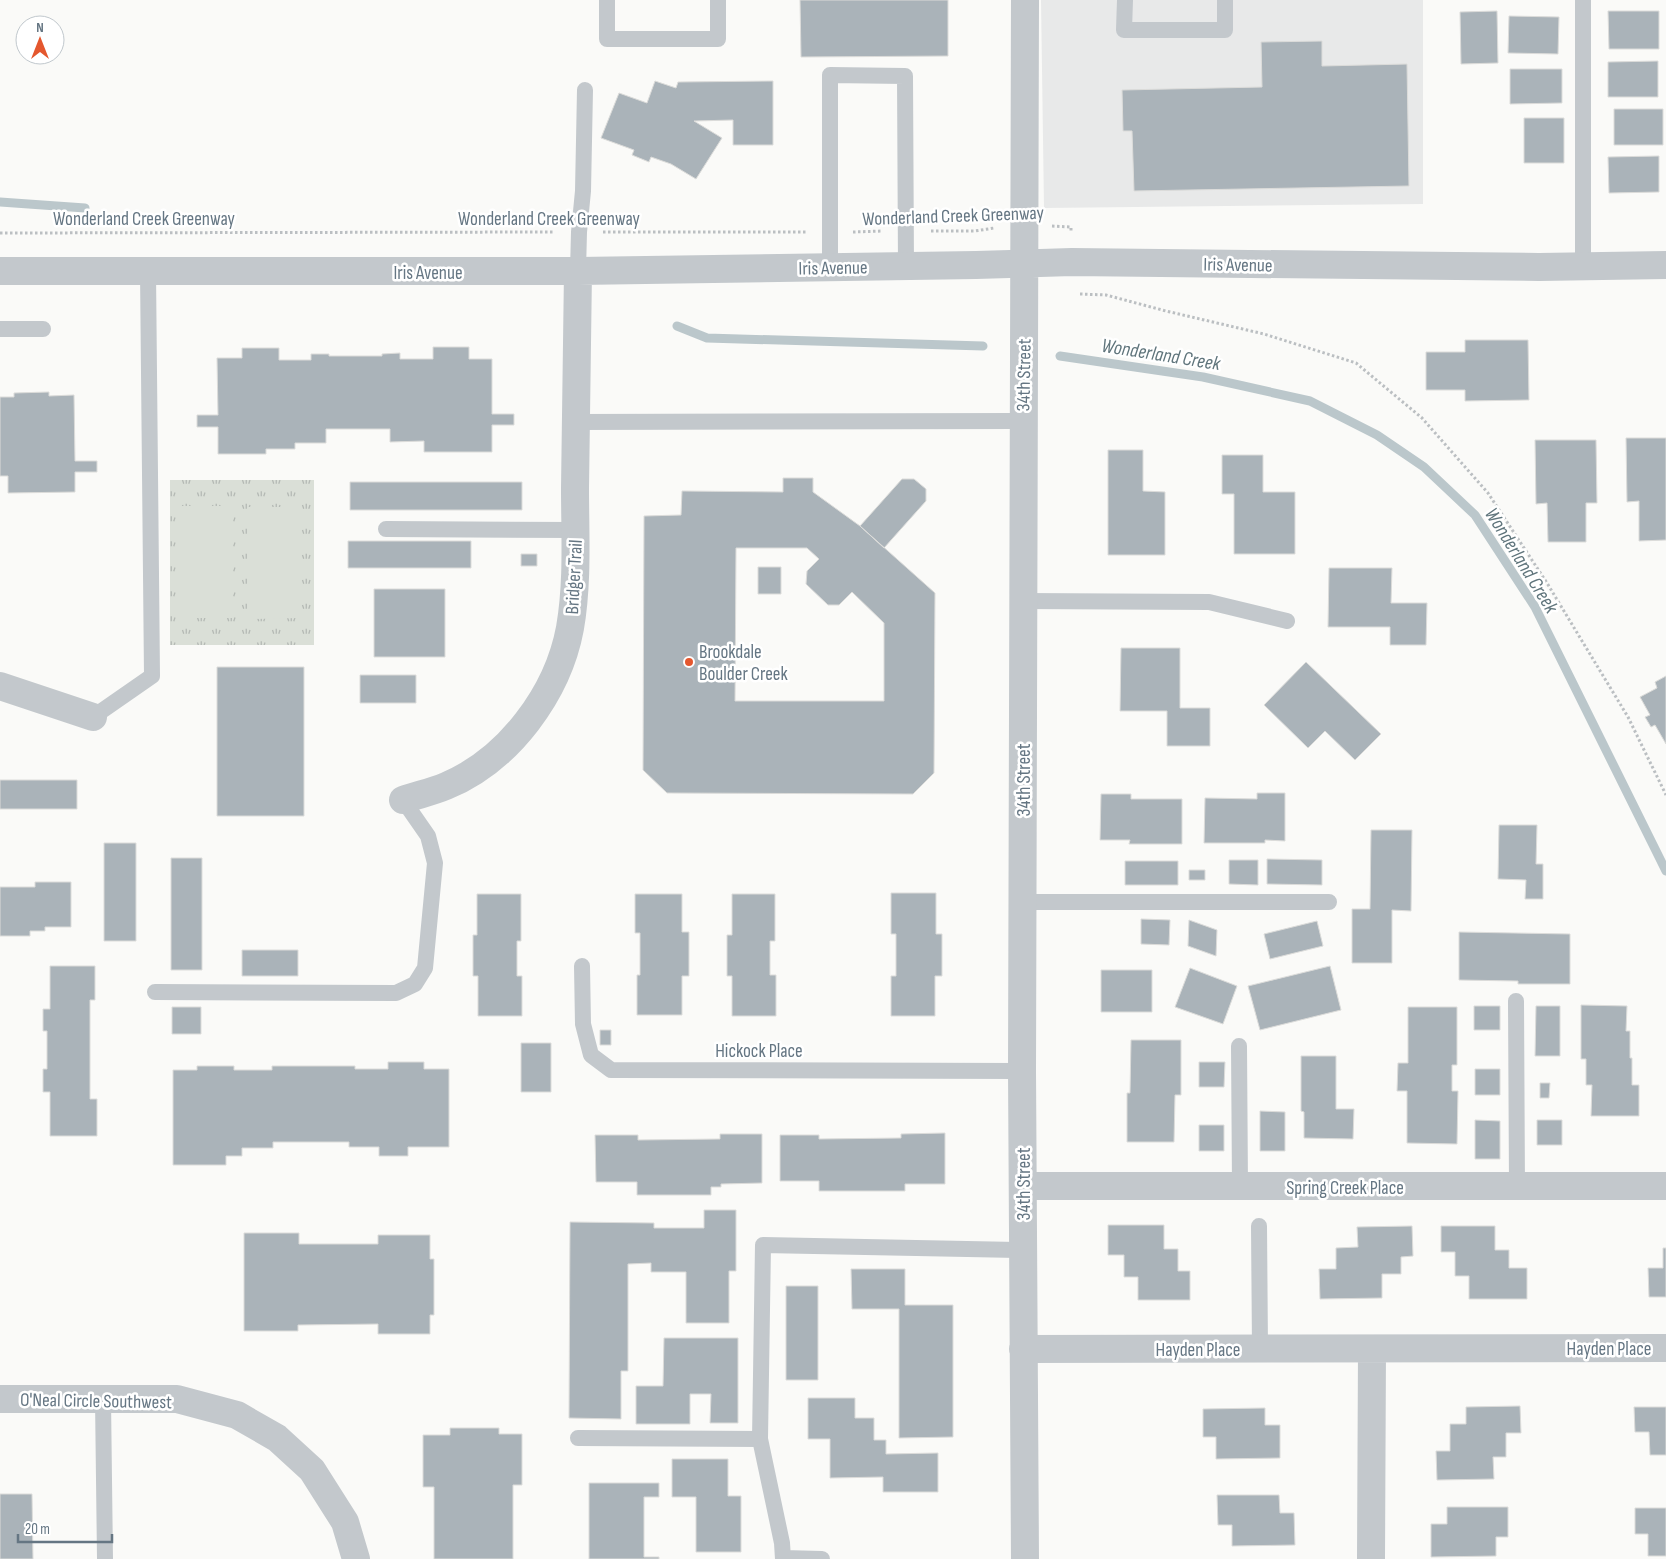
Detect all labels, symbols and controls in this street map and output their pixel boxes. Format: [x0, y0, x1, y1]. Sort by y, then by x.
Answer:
north arrow [15, 15, 65, 65]
text: N [36, 19, 44, 36]
street label: Wonderland Creek Greenway [862, 202, 1045, 231]
street label: Wonderland Creek Greenway [53, 208, 236, 231]
street label: Wonderland Creek Greenway [458, 208, 641, 231]
street label: Iris Avenue [1203, 253, 1273, 278]
street label: Iris Avenue [798, 256, 868, 281]
street label: Iris Avenue [393, 262, 463, 285]
water label: Wonderland Creek [1100, 334, 1222, 376]
street label: 34th Street [1012, 338, 1037, 412]
water label: Wonderland Creek [1479, 503, 1563, 618]
street label: Bridger Trail [561, 539, 588, 615]
place label: Brookdale Boulder Creek [699, 641, 788, 686]
marker: Brookdale Boulder Creek [683, 656, 695, 668]
street label: 34th Street [1013, 743, 1036, 816]
street label: Hickock Place [715, 1040, 803, 1063]
street label: 34th Street [1013, 1147, 1036, 1220]
street label: Spring Creek Place [1286, 1177, 1404, 1200]
street label: Hayden Place [1567, 1338, 1651, 1361]
street label: Hayden Place [1156, 1339, 1240, 1362]
street label: O'Neal Circle Southwest [20, 1389, 172, 1414]
scale bar [18, 1512, 111, 1544]
text: 20 m [25, 1520, 50, 1539]

